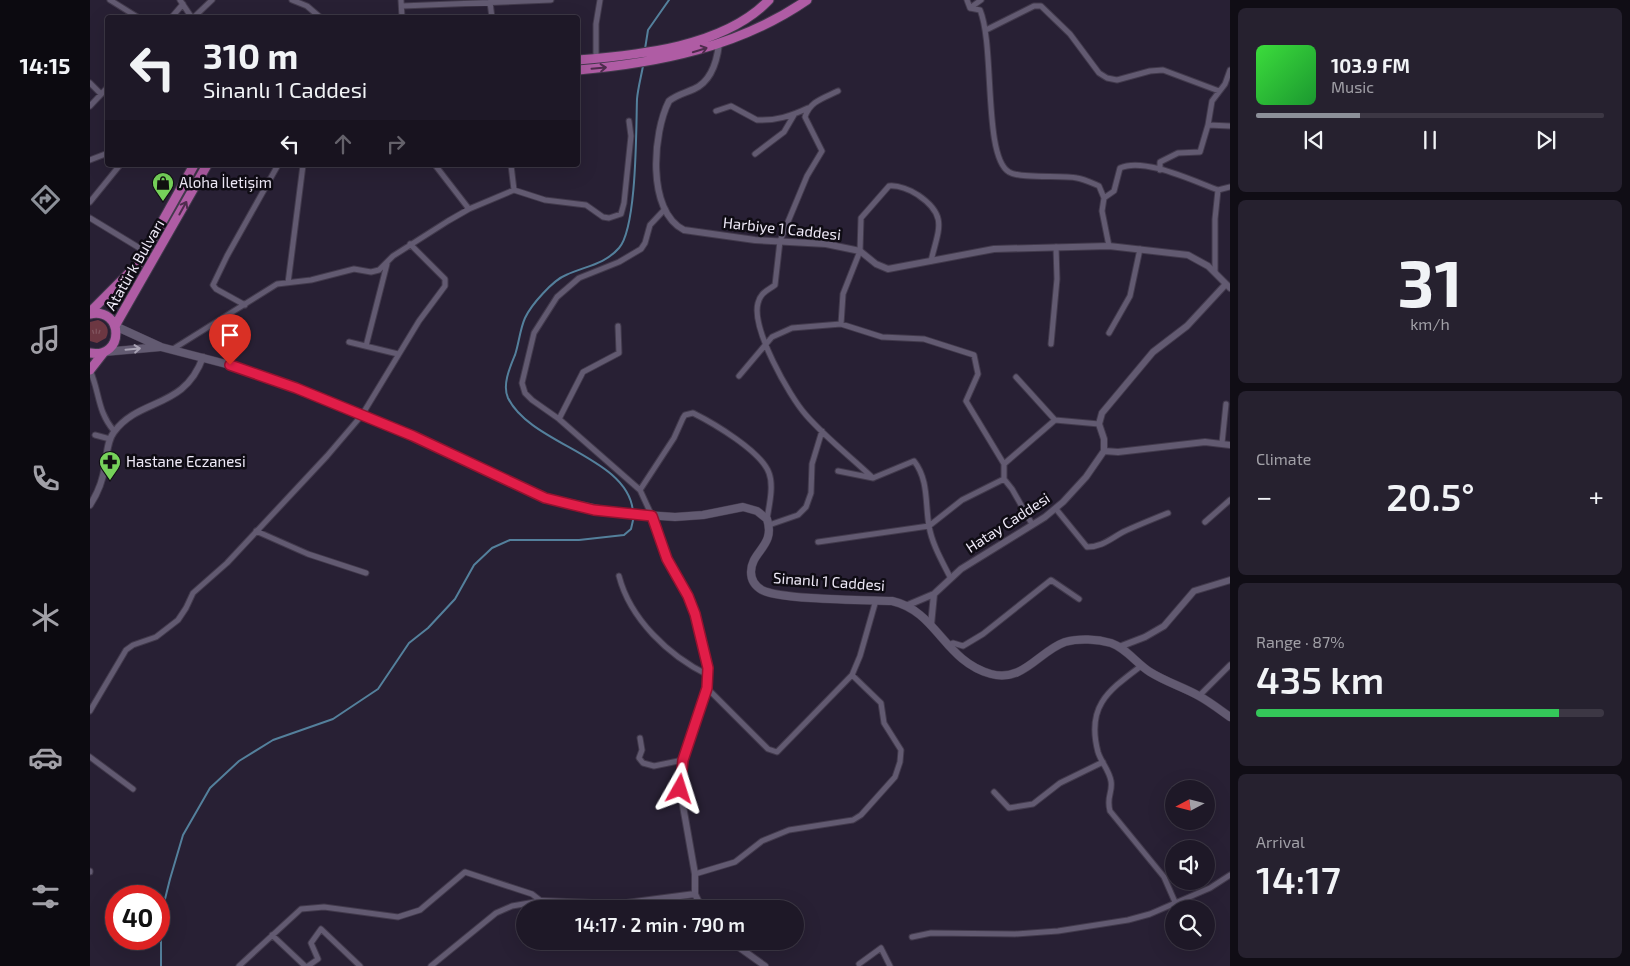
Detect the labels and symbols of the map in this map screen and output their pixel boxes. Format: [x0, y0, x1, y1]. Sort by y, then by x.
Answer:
one-way arrow [692, 44, 708, 54]
one-way arrow [591, 63, 607, 73]
shop icon: Aloha İletişim [151, 171, 175, 202]
place label: Aloha İletişim [179, 173, 272, 192]
one-way arrow [178, 201, 188, 216]
street label: Harbiye 1 Caddesi [722, 213, 842, 243]
street label: Atatürk Bulvarı [101, 216, 167, 313]
pin [209, 314, 251, 365]
one-way arrow [125, 344, 141, 354]
pharmacy icon: Hastane Eczanesi [98, 450, 122, 481]
place label: Hastane Eczanesi [126, 452, 246, 470]
street label: Hatay Caddesi [962, 488, 1053, 556]
street label: Sinanlı 1 Caddesi [773, 568, 886, 594]
position arrow [653, 762, 705, 814]
north arrow [1165, 780, 1215, 830]
speed limit sign: 40 [105, 885, 170, 950]

